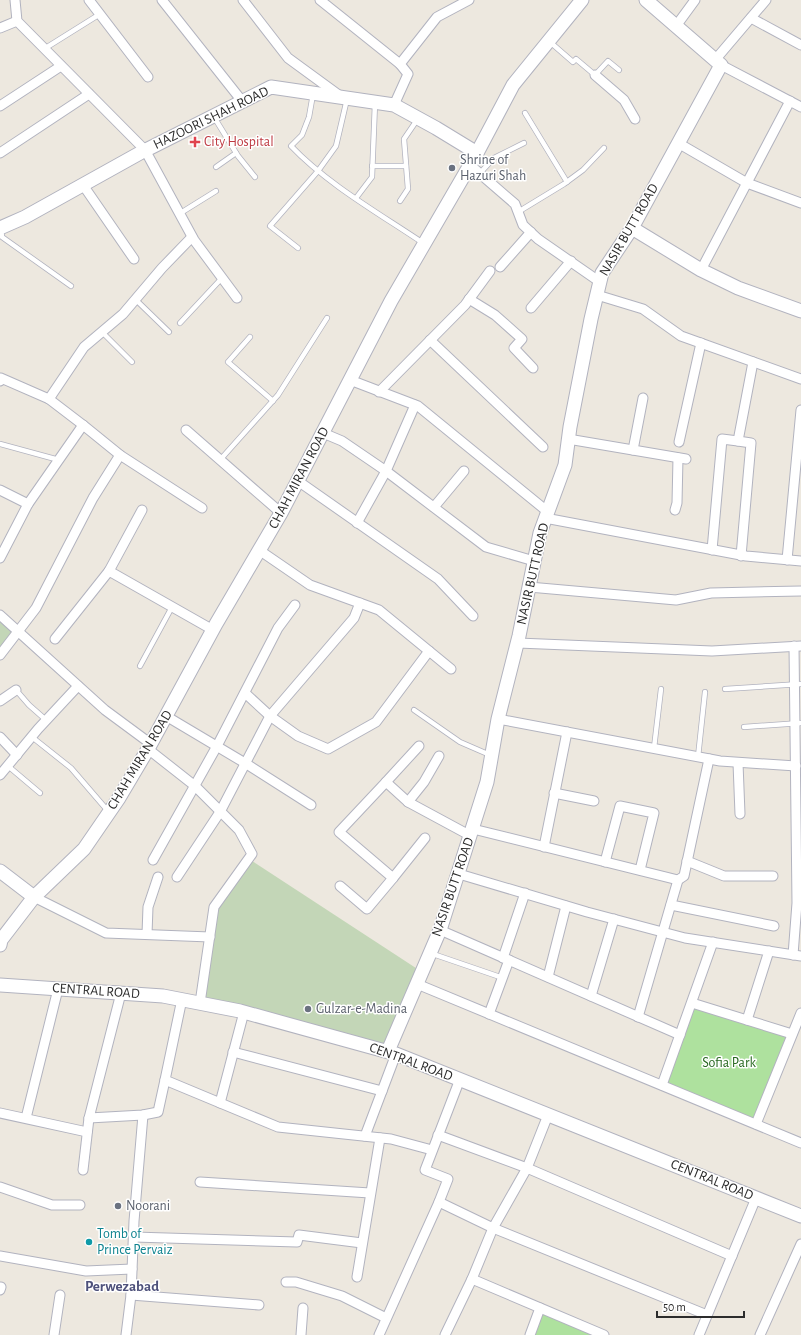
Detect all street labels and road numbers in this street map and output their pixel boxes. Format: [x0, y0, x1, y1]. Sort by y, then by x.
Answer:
street label: HAZOORI SHAH ROAD [151, 84, 271, 152]
street label: NASIR BUTT ROAD [597, 182, 661, 278]
street label: CHAH MIRAN ROAD [266, 425, 332, 531]
street label: NASIR BUTT ROAD [514, 522, 552, 626]
street label: CHAH MIRAN ROAD [105, 708, 175, 812]
street label: NASIR BUTT ROAD [429, 836, 477, 938]
street label: CENTRAL ROAD [52, 981, 140, 1001]
street label: CENTRAL ROAD [367, 1040, 455, 1084]
street label: CENTRAL ROAD [669, 1157, 755, 1203]

